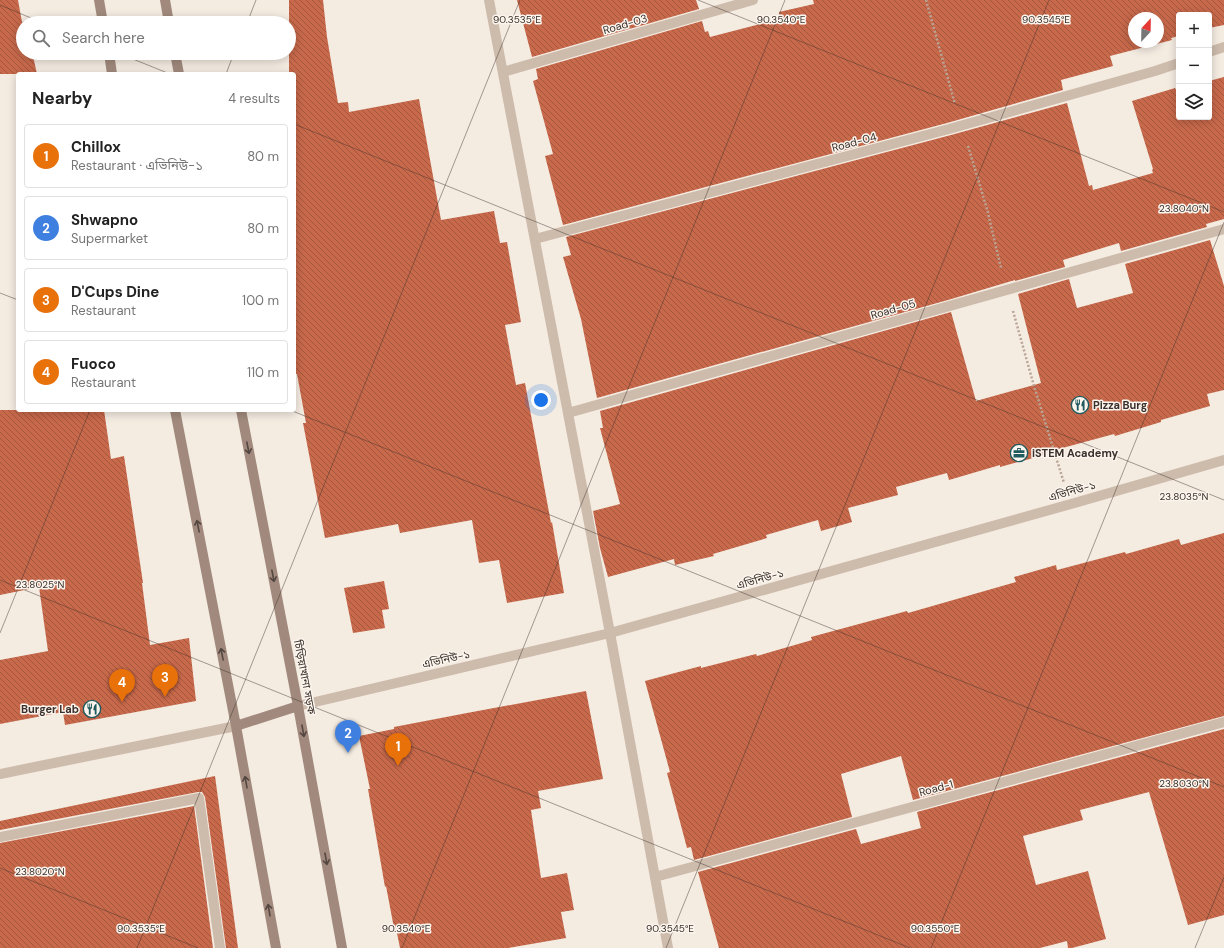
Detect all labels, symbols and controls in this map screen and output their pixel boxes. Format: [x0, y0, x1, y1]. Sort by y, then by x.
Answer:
street label: Road-03 [601, 11, 649, 37]
north arrow [1128, 12, 1164, 48]
map controls [1176, 12, 1212, 120]
button: + [1176, 12, 1212, 48]
text: 90.3535°E [493, 13, 541, 26]
text: 90.3540°E [757, 13, 806, 26]
text: 90.3545°E [1022, 13, 1070, 26]
search box [16, 16, 296, 60]
icon: search [30, 27, 52, 49]
text: Search here [62, 28, 145, 48]
button: − [1176, 48, 1212, 84]
button: layers [1176, 84, 1212, 120]
text: Nearby [32, 87, 92, 109]
text: 4 results [228, 90, 280, 107]
street label: Road-04 [830, 129, 878, 155]
text: Chillox [71, 137, 121, 157]
text: 1 [44, 148, 48, 165]
text: 80 m [247, 148, 279, 165]
text: Restaurant · এভিনিউ-১ [71, 157, 203, 174]
text: 23.8040°N [1159, 202, 1209, 215]
text: Shwapno [71, 210, 138, 230]
text: 2 [42, 220, 50, 237]
text: 80 m [247, 220, 279, 237]
text: Supermarket [71, 230, 148, 247]
text: D'Cups Dine [71, 282, 159, 302]
text: 3 [42, 292, 50, 309]
text: 100 m [242, 292, 279, 309]
street label: Road-05 [869, 296, 917, 322]
text: Restaurant [71, 302, 136, 319]
text: Fuoco [71, 354, 116, 374]
text: 4 [42, 364, 50, 381]
text: 110 m [247, 364, 279, 381]
text: Restaurant [71, 374, 136, 391]
your location [531, 390, 551, 410]
restaurant icon: Pizza Burg [1070, 395, 1090, 415]
place label: Pizza Burg [1093, 398, 1148, 412]
one-way arrow [245, 441, 253, 454]
office icon: iSTEM Academy [1009, 443, 1029, 463]
place label: iSTEM Academy [1032, 446, 1119, 460]
street label: এভিনিউ-১ [1047, 478, 1097, 504]
text: 23.8035°N [1160, 490, 1209, 503]
one-way arrow [193, 520, 201, 533]
street label: এভিনিউ-১ [735, 566, 785, 592]
one-way arrow [269, 569, 277, 582]
text: 23.8025°N [16, 578, 64, 591]
street label: চিড়িয়াখানা সড়ক [291, 638, 319, 716]
street label: এভিনিউ-১ [421, 647, 471, 671]
one-way arrow [218, 648, 226, 661]
pin: 3 [152, 664, 178, 697]
pin: 4 [109, 669, 135, 702]
restaurant icon: Burger Lab [82, 699, 102, 719]
place label: Burger Lab [21, 702, 79, 716]
pin: 2 [335, 720, 361, 753]
one-way arrow [299, 724, 307, 737]
pin: 1 [385, 733, 411, 766]
one-way arrow [242, 776, 250, 789]
street label: Road-1 [917, 777, 955, 799]
text: 23.8030°N [1159, 777, 1209, 790]
one-way arrow [322, 852, 330, 865]
text: 23.8020°N [15, 865, 65, 878]
one-way arrow [265, 904, 273, 917]
text: 90.3535°E [117, 922, 165, 935]
text: 90.3540°E [382, 922, 431, 935]
text: 90.3545°E [646, 922, 694, 935]
text: 90.3550°E [911, 922, 960, 935]

